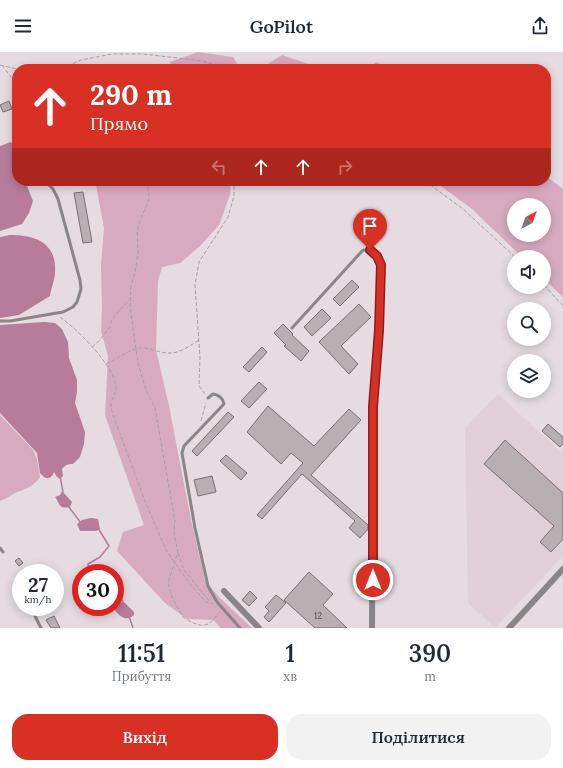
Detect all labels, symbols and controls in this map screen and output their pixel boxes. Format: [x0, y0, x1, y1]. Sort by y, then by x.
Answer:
icon: menu [12, 15, 34, 37]
text: GoPilot [250, 15, 313, 38]
icon: share [529, 15, 551, 37]
text: 290 m [90, 77, 172, 113]
icon: ahead [24, 80, 76, 132]
text: Прямо [90, 112, 148, 135]
icon: left [208, 156, 230, 178]
icon: ahead [250, 156, 272, 178]
icon: ahead [292, 156, 314, 178]
icon: right [334, 156, 356, 178]
north arrow [507, 198, 551, 242]
map controls [507, 198, 551, 398]
pin [353, 209, 387, 250]
icon: arrive [359, 215, 381, 237]
button: sound [507, 250, 551, 294]
button: search [507, 302, 551, 346]
button: layers [507, 354, 551, 398]
position arrow [352, 559, 394, 601]
speed limit sign: 30 [72, 564, 124, 616]
text: 27 [28, 572, 48, 597]
text: km/h [24, 593, 52, 606]
house number: 12 [314, 610, 322, 621]
text: 11:51 [118, 638, 165, 669]
text: 1 [285, 638, 295, 669]
text: 390 [409, 638, 451, 669]
text: Прибуття [112, 668, 171, 685]
text: хв [283, 668, 297, 685]
text: m [424, 668, 436, 685]
button: Вихід [12, 714, 278, 760]
button: Поділитися [286, 714, 551, 760]

